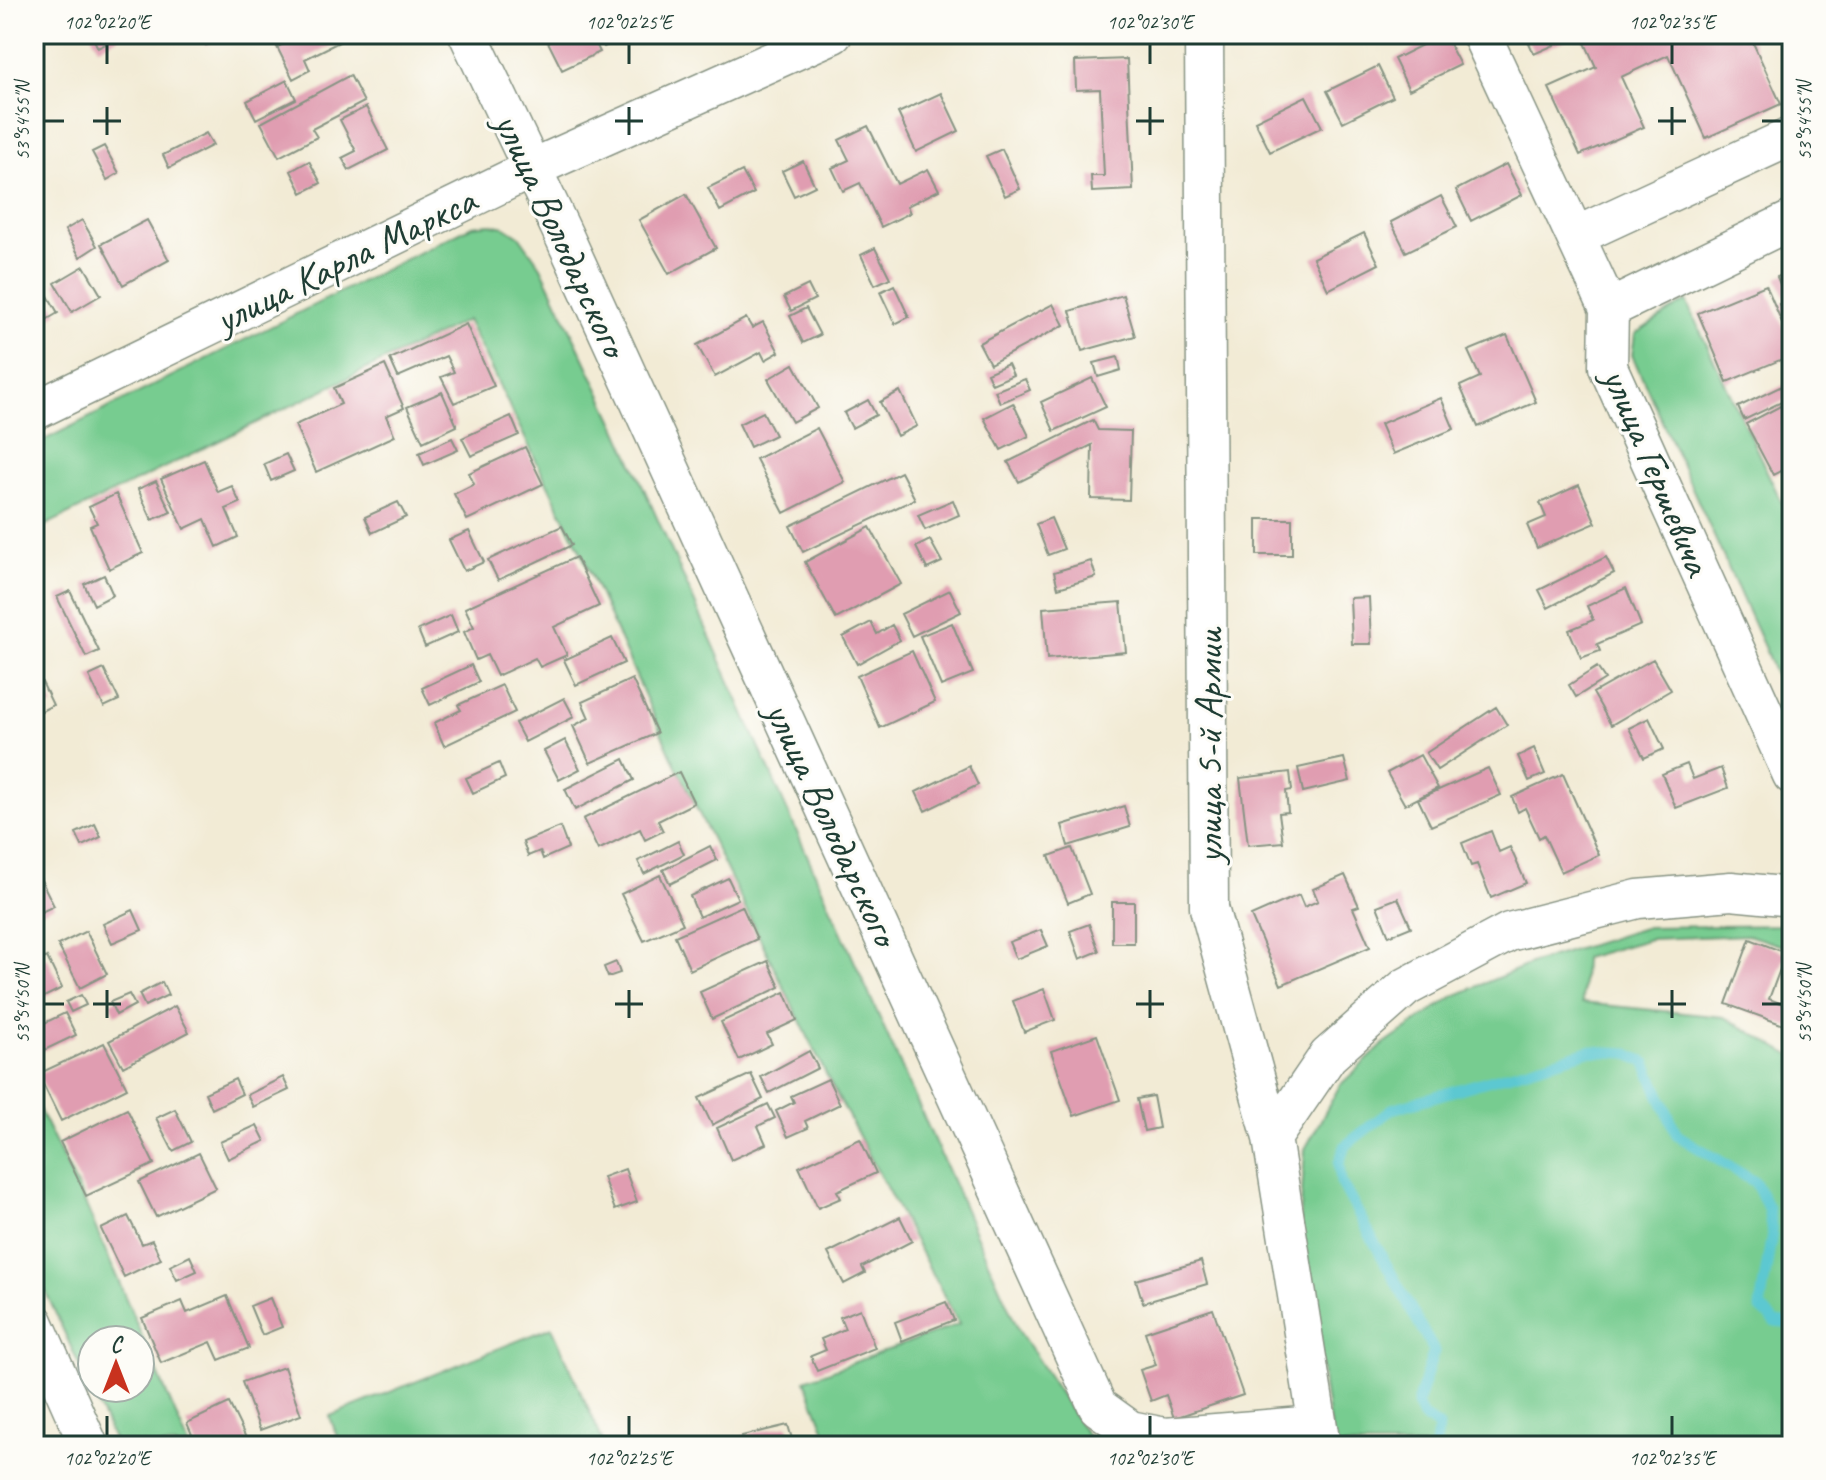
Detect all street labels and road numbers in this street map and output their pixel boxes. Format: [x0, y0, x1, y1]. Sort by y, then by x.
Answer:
street label: улица Володарского [482, 103, 641, 368]
street label: улица Карла Маркса [205, 174, 486, 345]
street label: улица Гершевича [1590, 358, 1724, 585]
street label: улица 5-й Армии [1184, 626, 1234, 865]
street label: улица Володарского [753, 692, 912, 957]

